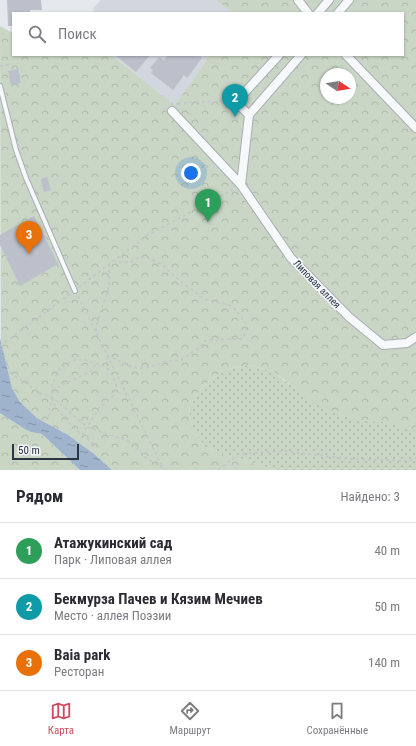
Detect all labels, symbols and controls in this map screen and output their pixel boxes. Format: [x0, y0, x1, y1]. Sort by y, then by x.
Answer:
search box [12, 12, 404, 56]
icon: search [26, 23, 48, 45]
text: Поиск [58, 25, 97, 43]
north arrow [320, 68, 356, 104]
pin: 2 [222, 84, 248, 117]
your location [181, 163, 201, 183]
pin: 1 [195, 189, 221, 222]
pin: 3 [16, 221, 42, 254]
street label: Липовая аллея [291, 258, 343, 311]
scale bar [12, 442, 79, 461]
text: 50 m [18, 444, 40, 457]
text: Рядом [16, 486, 63, 506]
text: Найдено: 3 [340, 489, 400, 504]
text: Атажукинский сад [54, 534, 172, 552]
text: 1 [26, 543, 32, 558]
text: 40 m [374, 543, 400, 558]
text: Парк · Липовая аллея [54, 552, 172, 567]
text: Бекмурза Пачев и Кязим Мечиев [54, 590, 263, 608]
text: 2 [26, 599, 32, 614]
text: 50 m [374, 599, 400, 614]
text: Место · аллея Поэзии [54, 608, 171, 623]
text: Baia park [54, 646, 110, 664]
text: 3 [26, 655, 32, 670]
text: 140 m [368, 655, 400, 670]
text: Ресторан [54, 664, 104, 679]
tab: Карта [48, 700, 74, 737]
tab: Маршрут [170, 700, 211, 737]
tab: Сохранённые [306, 700, 368, 737]

